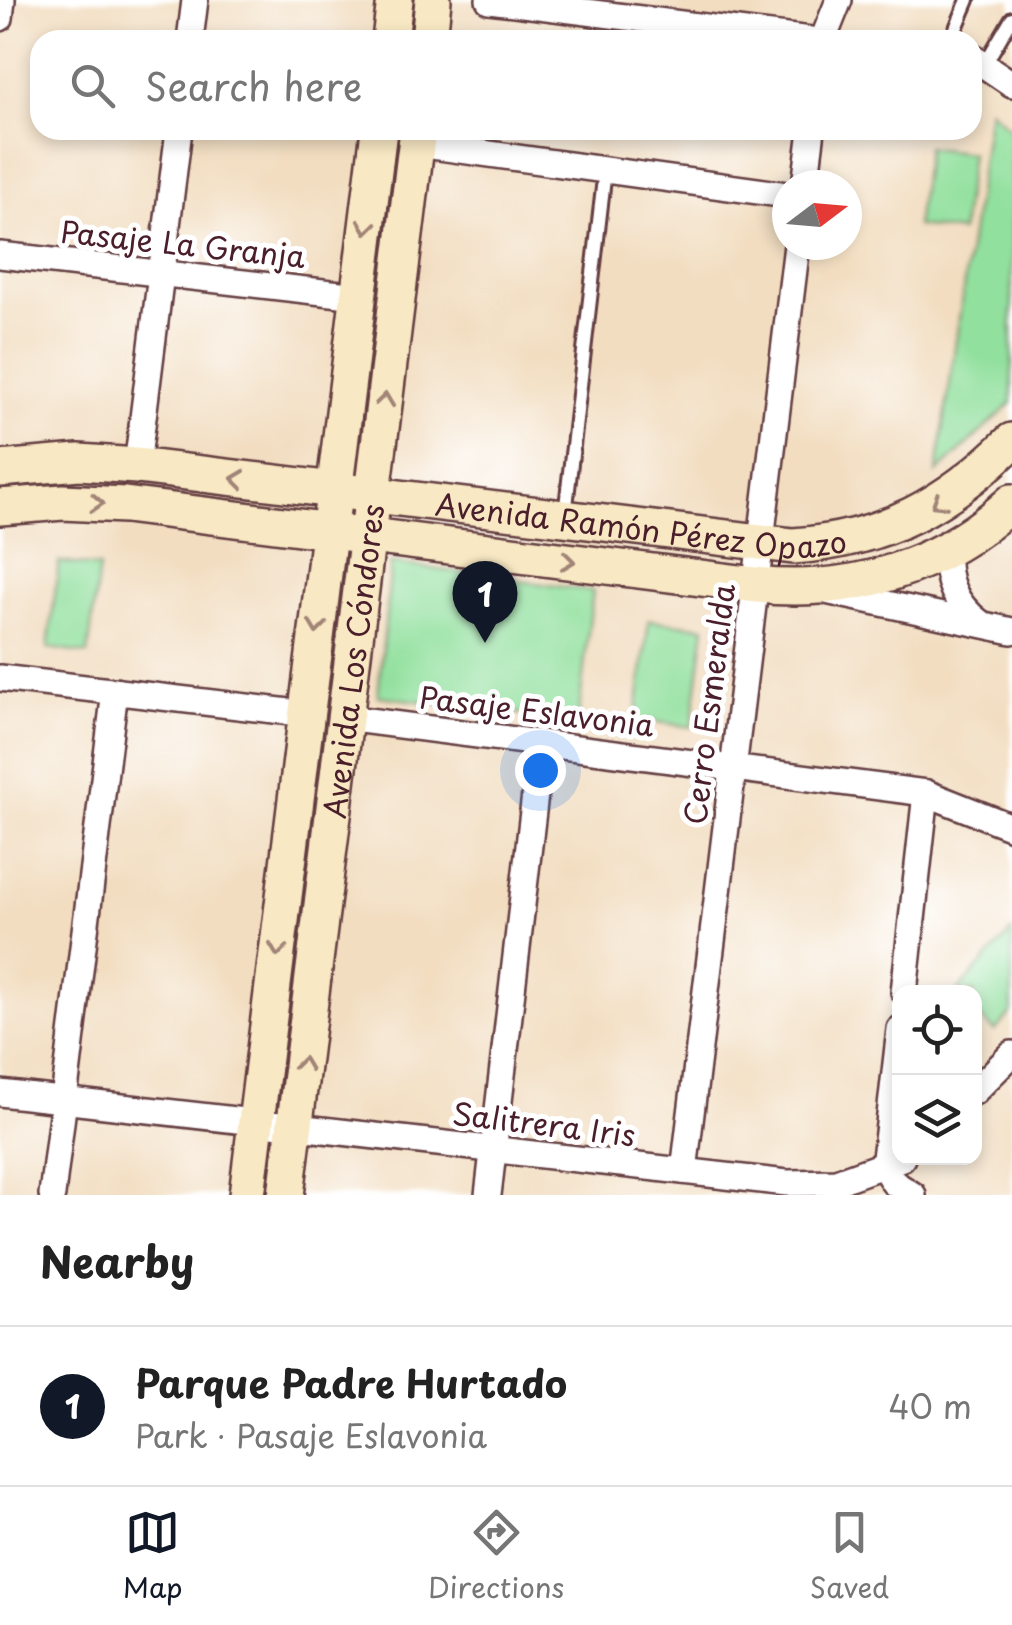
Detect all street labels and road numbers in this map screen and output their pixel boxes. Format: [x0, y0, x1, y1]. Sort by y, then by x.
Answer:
street label: Pasaje La Granja [58, 208, 308, 278]
street label: Avenida Ramón Pérez Opazo [433, 480, 850, 569]
street label: Avenida Los Cóndores [310, 501, 394, 821]
street label: Cerro Esmeralda [671, 580, 745, 827]
street label: Pasaje Eslavonia [417, 673, 657, 747]
street label: Salitrera Iris [450, 1089, 638, 1157]

